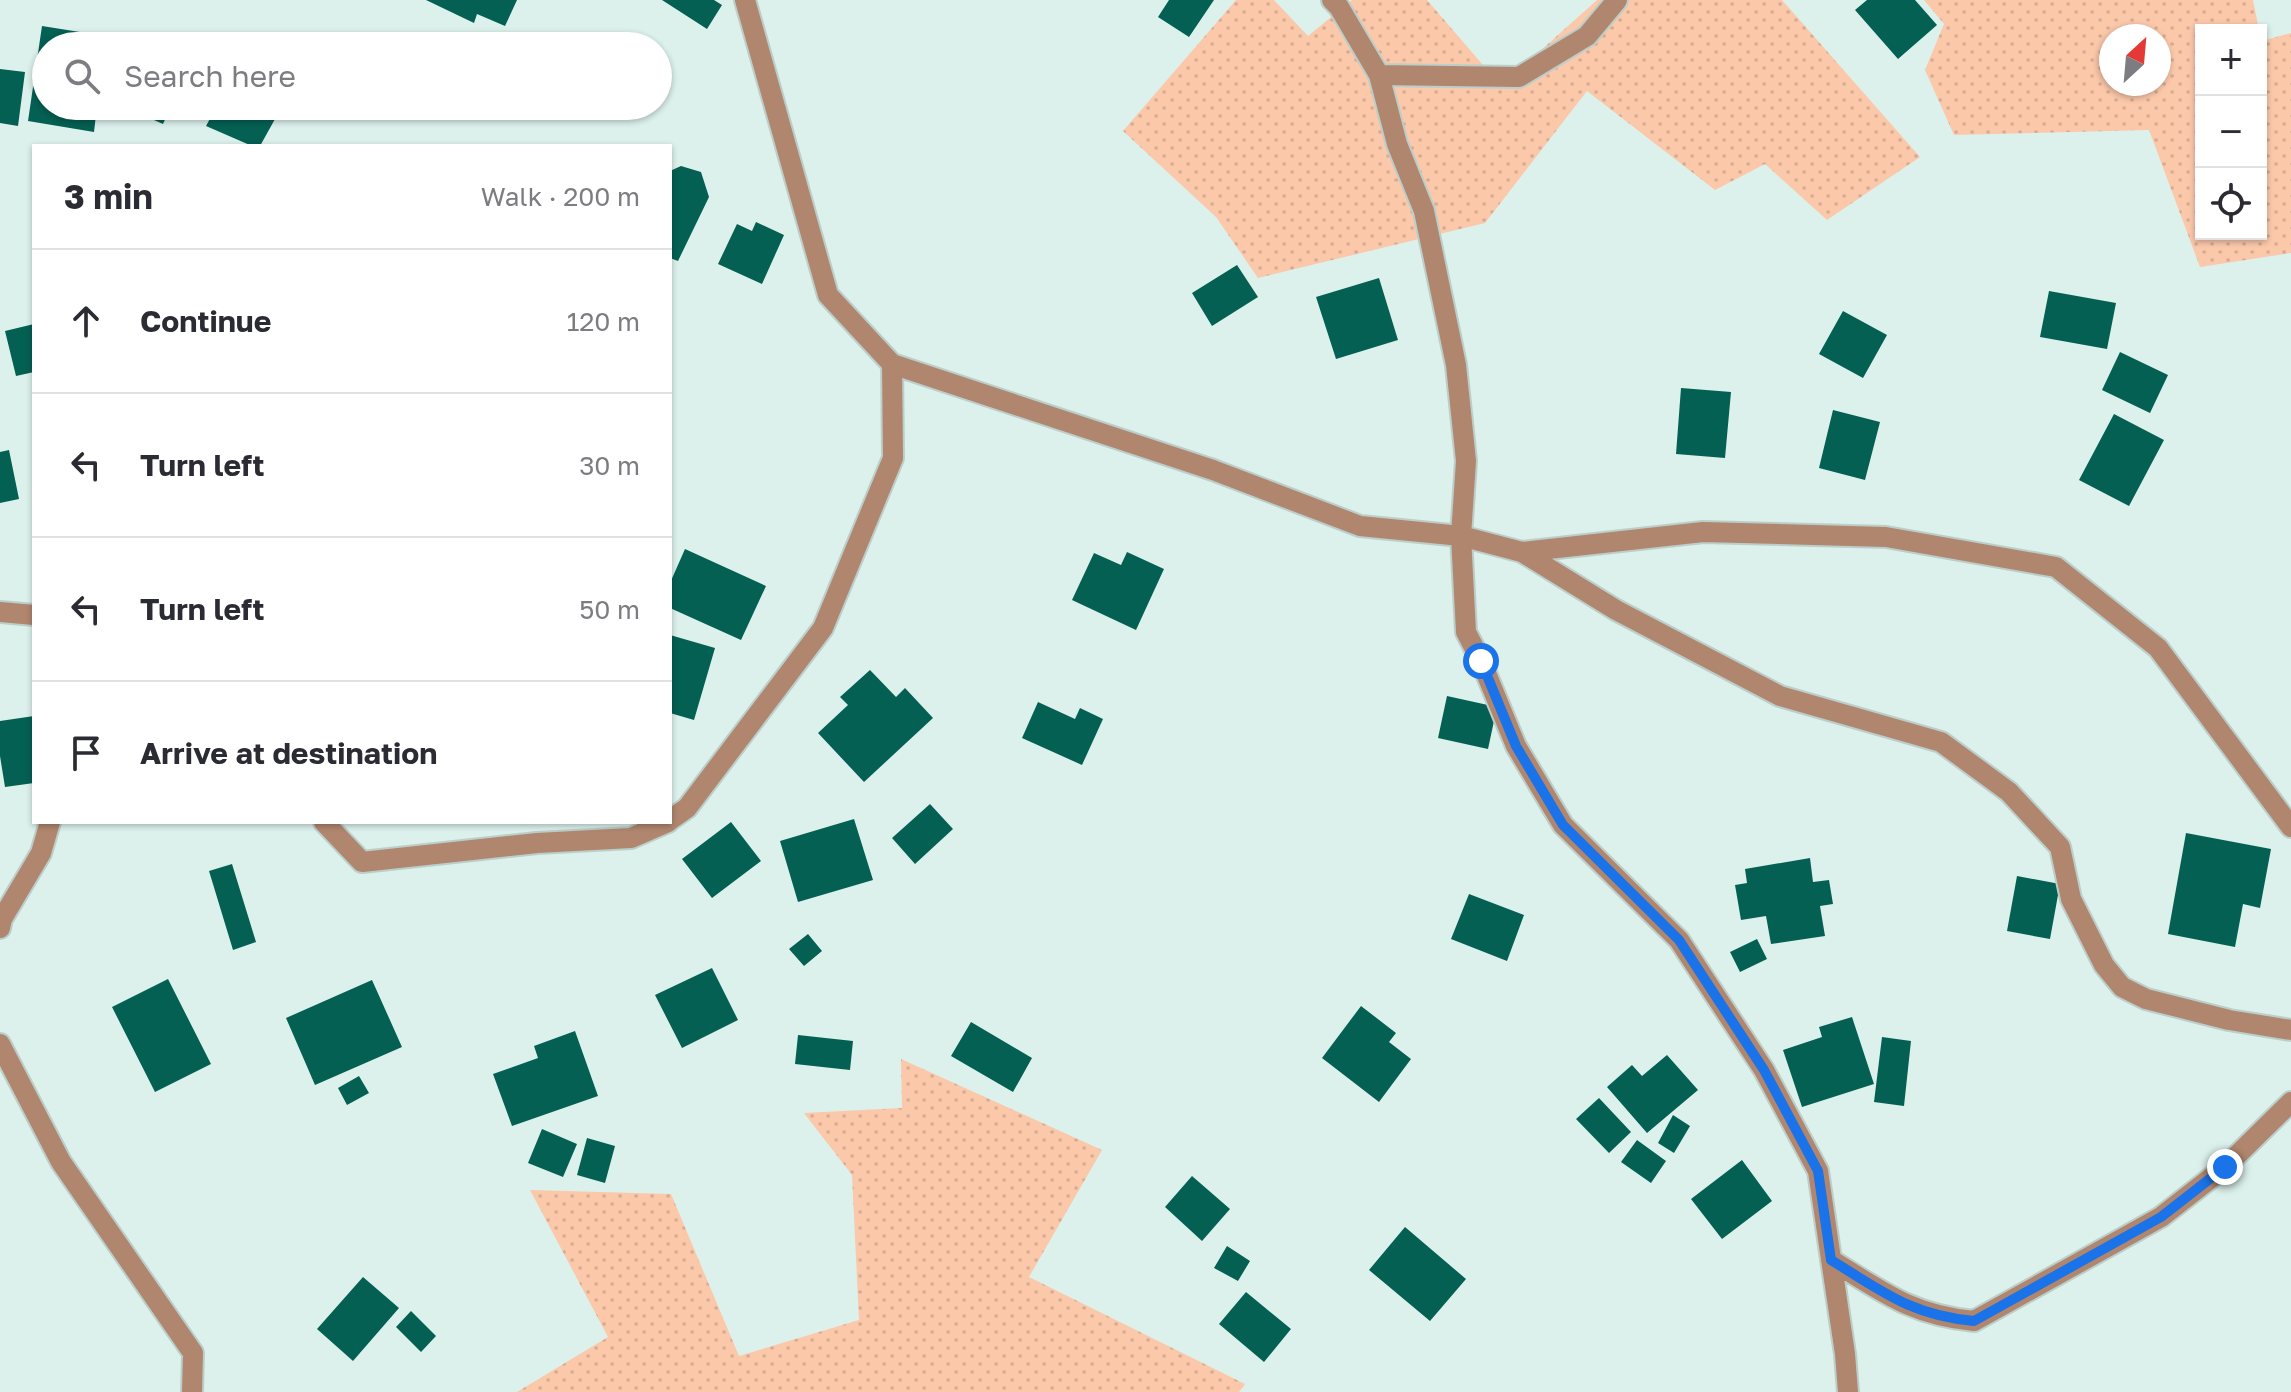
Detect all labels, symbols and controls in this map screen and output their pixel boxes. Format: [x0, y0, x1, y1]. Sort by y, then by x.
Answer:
north arrow [2099, 24, 2171, 96]
map controls [2195, 24, 2267, 240]
button: + [2195, 24, 2267, 96]
search box [32, 32, 672, 120]
icon: search [60, 54, 104, 98]
text: Search here [124, 58, 296, 94]
button: − [2195, 96, 2267, 168]
button: locate [2195, 168, 2267, 240]
text: 3 min [64, 176, 153, 216]
text: Walk · 200 m [481, 181, 640, 212]
icon: ahead [64, 299, 108, 343]
text: Continue [140, 303, 271, 339]
text: 120 m [567, 306, 640, 337]
icon: left [64, 443, 108, 487]
text: Turn left [140, 447, 265, 483]
text: 30 m [579, 450, 640, 481]
icon: left [64, 587, 108, 631]
text: Turn left [140, 591, 265, 627]
text: 50 m [579, 594, 640, 625]
route start [1463, 643, 1499, 679]
icon: arrive [64, 731, 108, 775]
text: Arrive at destination [140, 735, 437, 771]
route end [2207, 1149, 2243, 1185]

